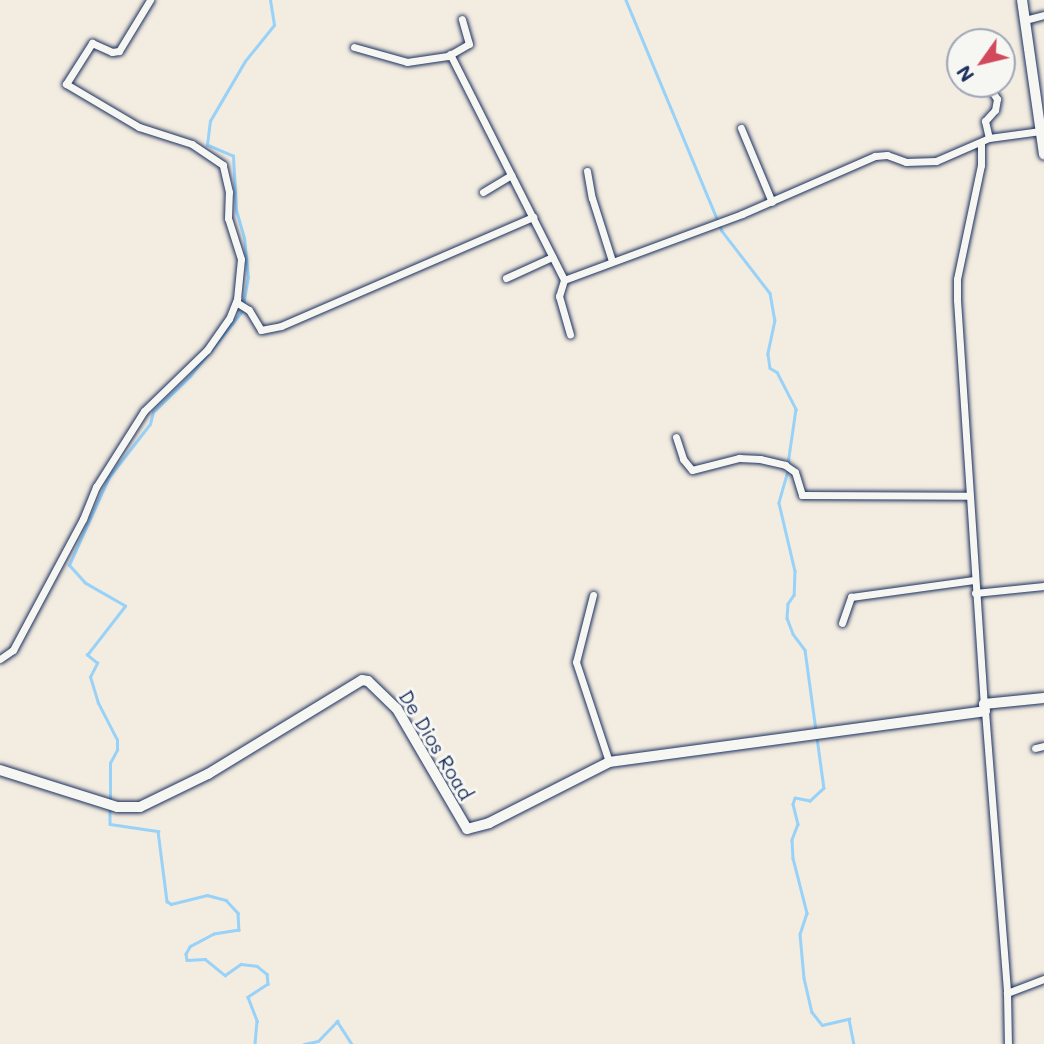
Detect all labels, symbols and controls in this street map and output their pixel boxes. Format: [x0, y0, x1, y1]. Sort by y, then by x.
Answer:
north arrow [946, 28, 1016, 98]
text: N [950, 61, 979, 87]
street label: De Dios Road [394, 686, 478, 804]

